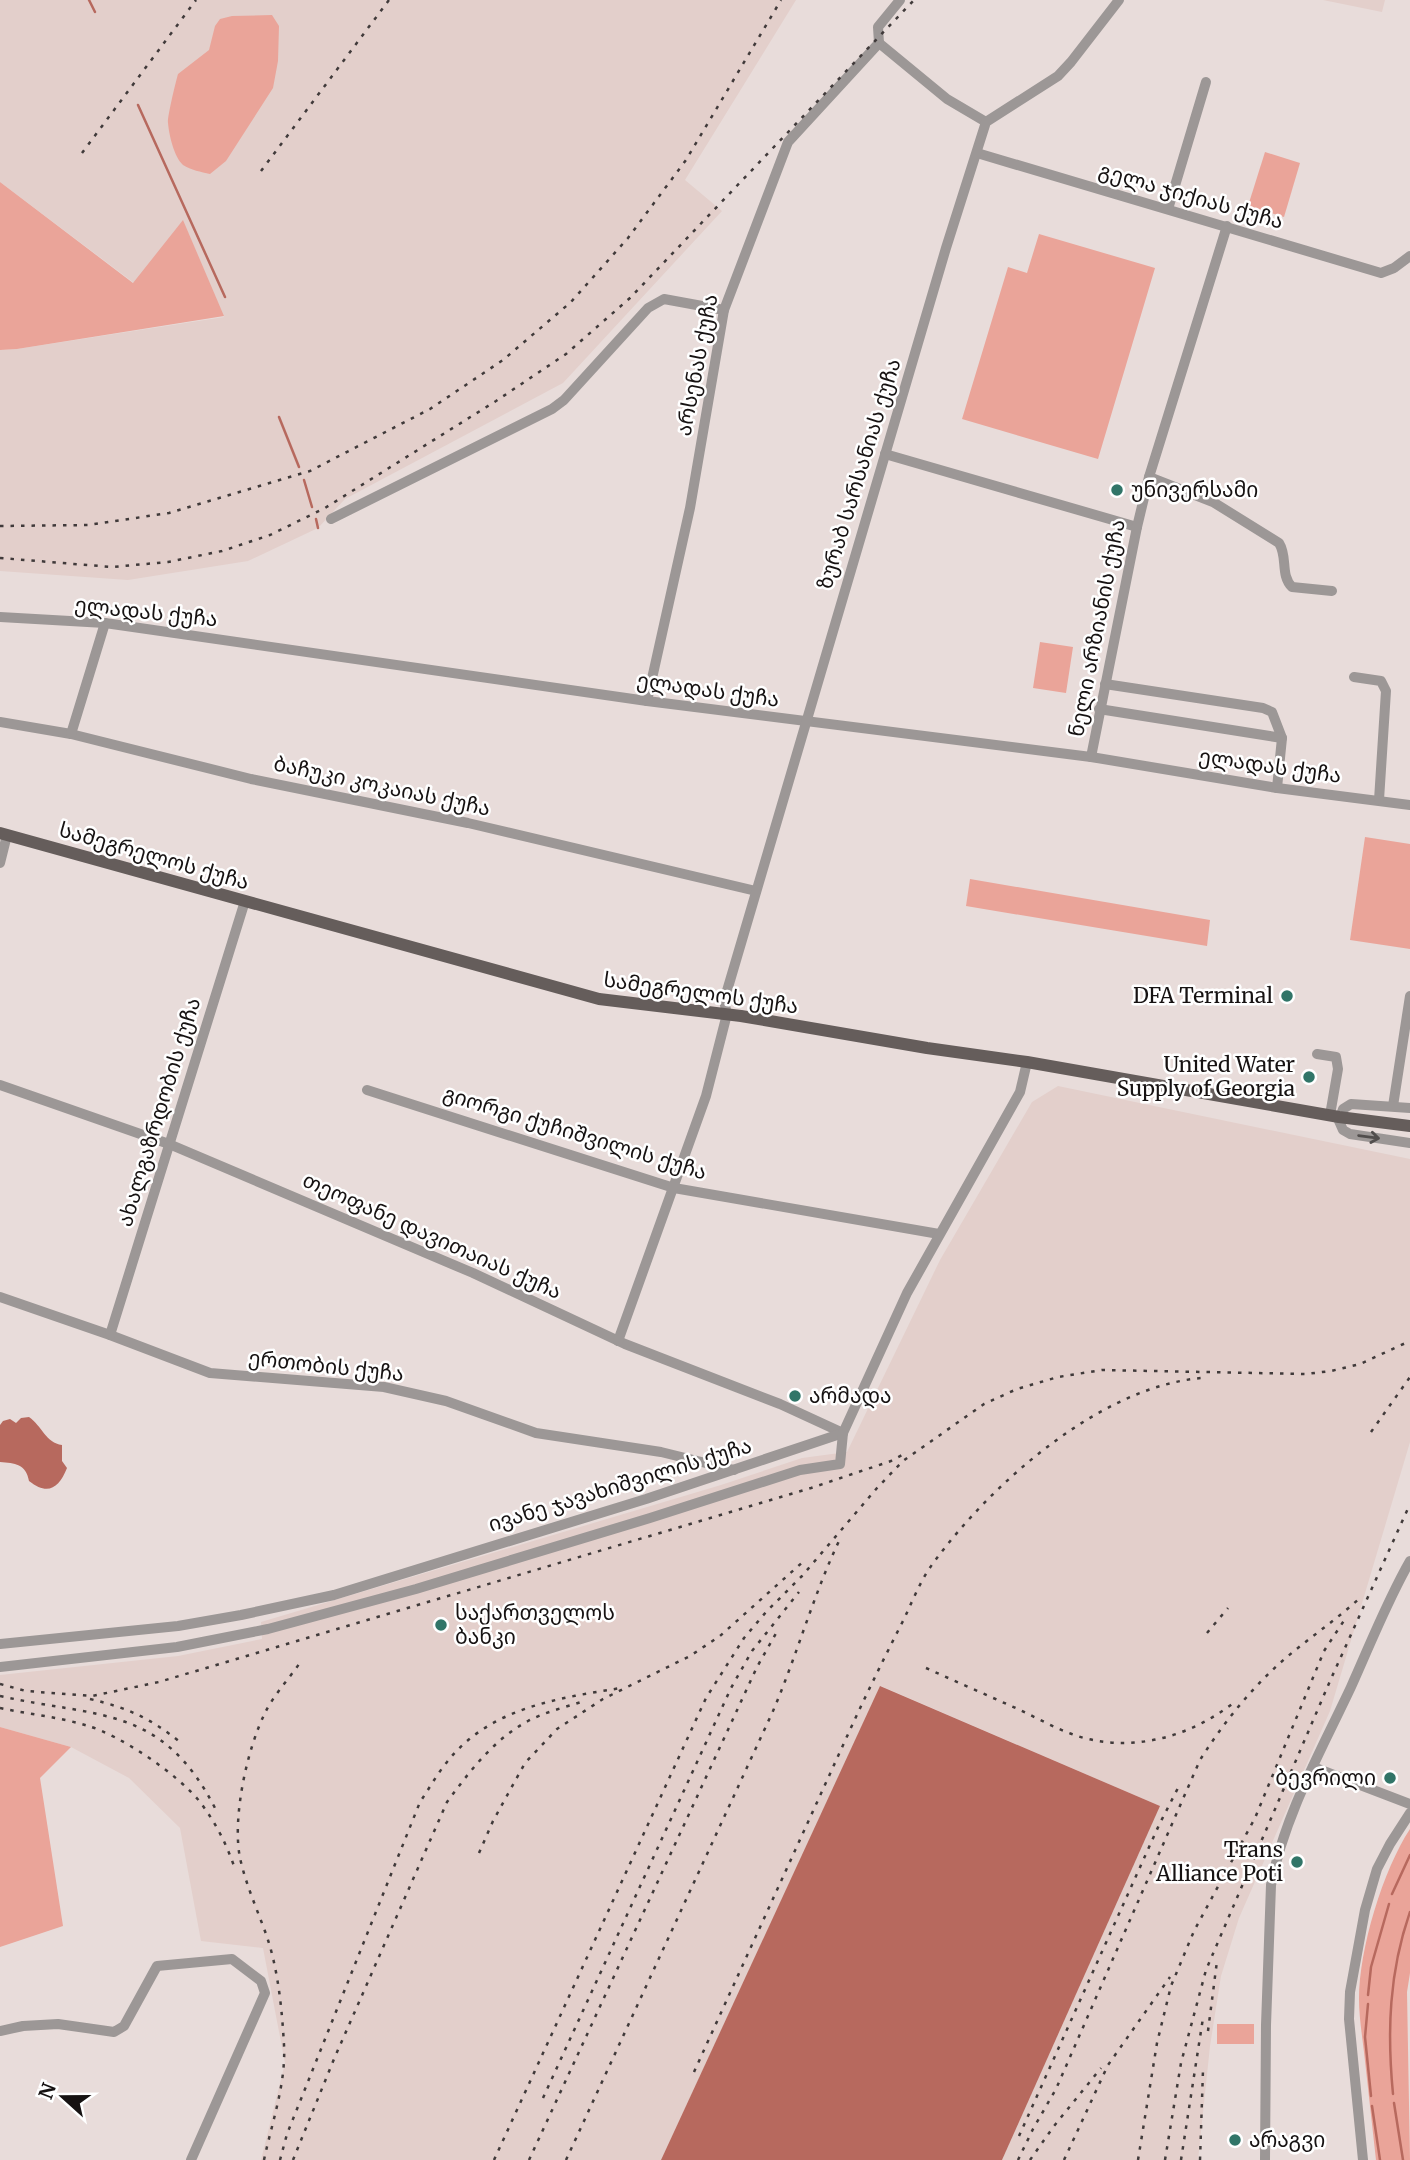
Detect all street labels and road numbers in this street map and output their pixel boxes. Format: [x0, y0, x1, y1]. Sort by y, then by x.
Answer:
street label: გელა ჯიქიას ქუჩა [1096, 156, 1287, 235]
street label: არსენას ქუჩა [670, 292, 723, 438]
street label: ზურაბ სარსანიას ქუჩა [811, 355, 907, 593]
street label: ნელი არზიანის ქუჩა [1062, 517, 1131, 739]
street label: ელადას ქუჩა [73, 591, 219, 632]
street label: ელადას ქუჩა [635, 666, 781, 713]
street label: ელადას ქუჩა [1197, 742, 1343, 789]
street label: ბაჩუკი კოკაიას ქუჩა [271, 749, 493, 822]
street label: სამეგრელოს ქუჩა [56, 815, 252, 896]
street label: სამეგრელოს ქუჩა [602, 965, 800, 1020]
street label: ახალგაზრდობის ქუჩა [111, 994, 206, 1230]
street label: გიორგი ქუჩიშვილის ქუჩა [440, 1080, 710, 1186]
street label: თეოფანე დავითაიას ქუჩა [299, 1166, 566, 1305]
street label: ერთობის ქუჩა [247, 1344, 405, 1387]
street label: ივანე ჯავახიშვილის ქუჩა [485, 1432, 755, 1537]

